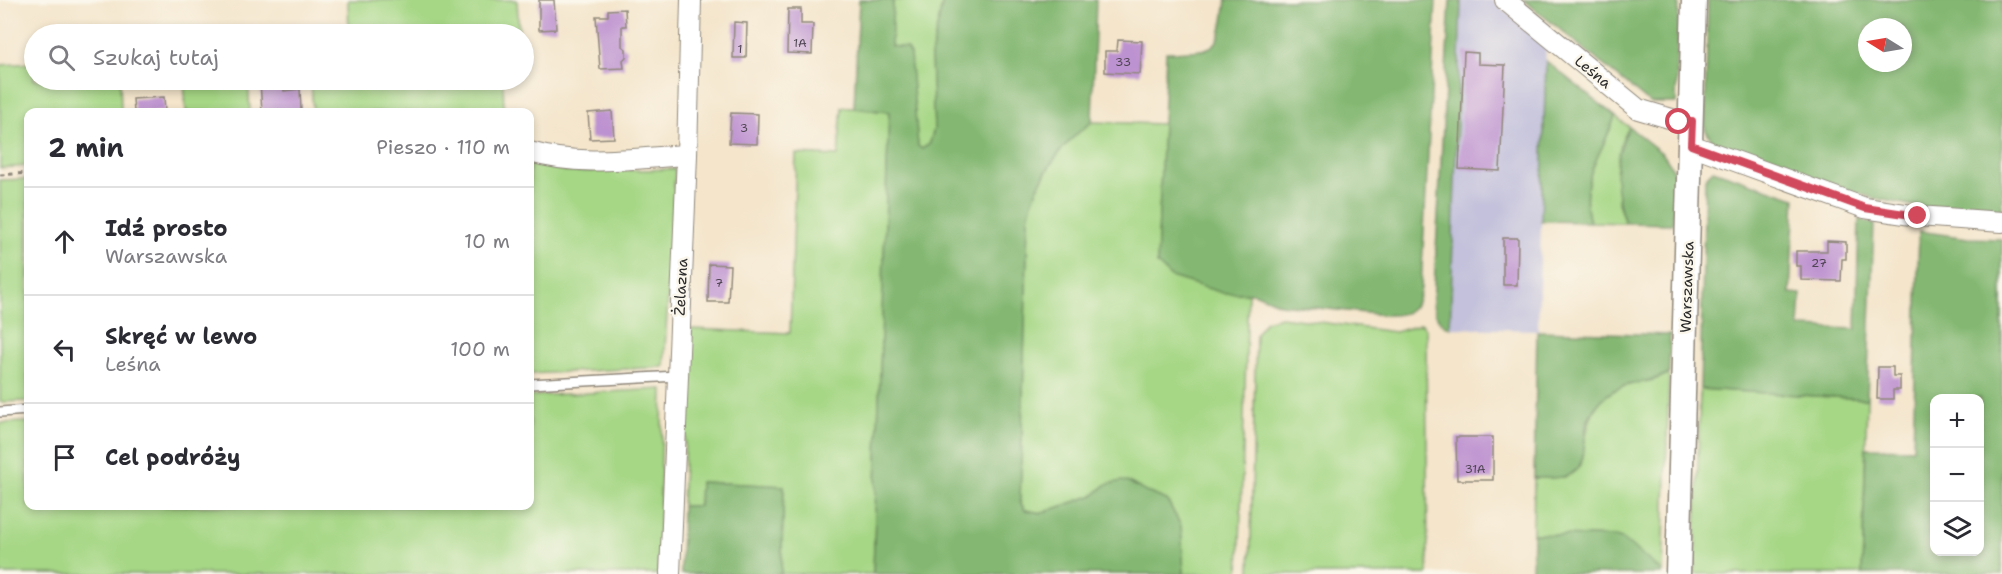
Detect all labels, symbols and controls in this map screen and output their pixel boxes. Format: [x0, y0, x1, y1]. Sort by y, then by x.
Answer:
north arrow [1858, 18, 1912, 72]
search box [24, 24, 534, 90]
house number: 1A [793, 35, 807, 51]
icon: search [45, 41, 78, 74]
house number: 1 [737, 41, 743, 57]
text: Szukaj tutaj [93, 43, 219, 72]
street label: Leśna [1570, 51, 1616, 93]
house number: 33 [1115, 54, 1131, 70]
route start [1665, 108, 1691, 134]
house number: 3 [740, 120, 748, 136]
text: 2 min [48, 130, 124, 165]
text: Pieszo · 110 m [376, 134, 510, 160]
route end [1904, 202, 1930, 228]
text: Idź prosto [105, 214, 228, 243]
icon: ahead [48, 225, 81, 258]
text: 10 m [464, 228, 510, 254]
street label: Warszawska [1675, 240, 1699, 333]
text: Warszawska [105, 243, 227, 269]
house number: 27 [1811, 255, 1827, 271]
street label: Żelazna [670, 257, 693, 316]
house number: 7 [715, 275, 723, 291]
text: Skręć w lewo [105, 322, 257, 351]
icon: left [48, 333, 81, 366]
text: 100 m [450, 336, 510, 362]
text: Leśna [105, 351, 161, 377]
map controls [1930, 394, 1984, 556]
button: + [1930, 394, 1984, 448]
icon: arrive [48, 441, 81, 474]
text: Cel podróży [105, 443, 241, 472]
button: − [1930, 448, 1984, 502]
house number: 31A [1464, 461, 1486, 477]
button: layers [1930, 502, 1984, 556]

